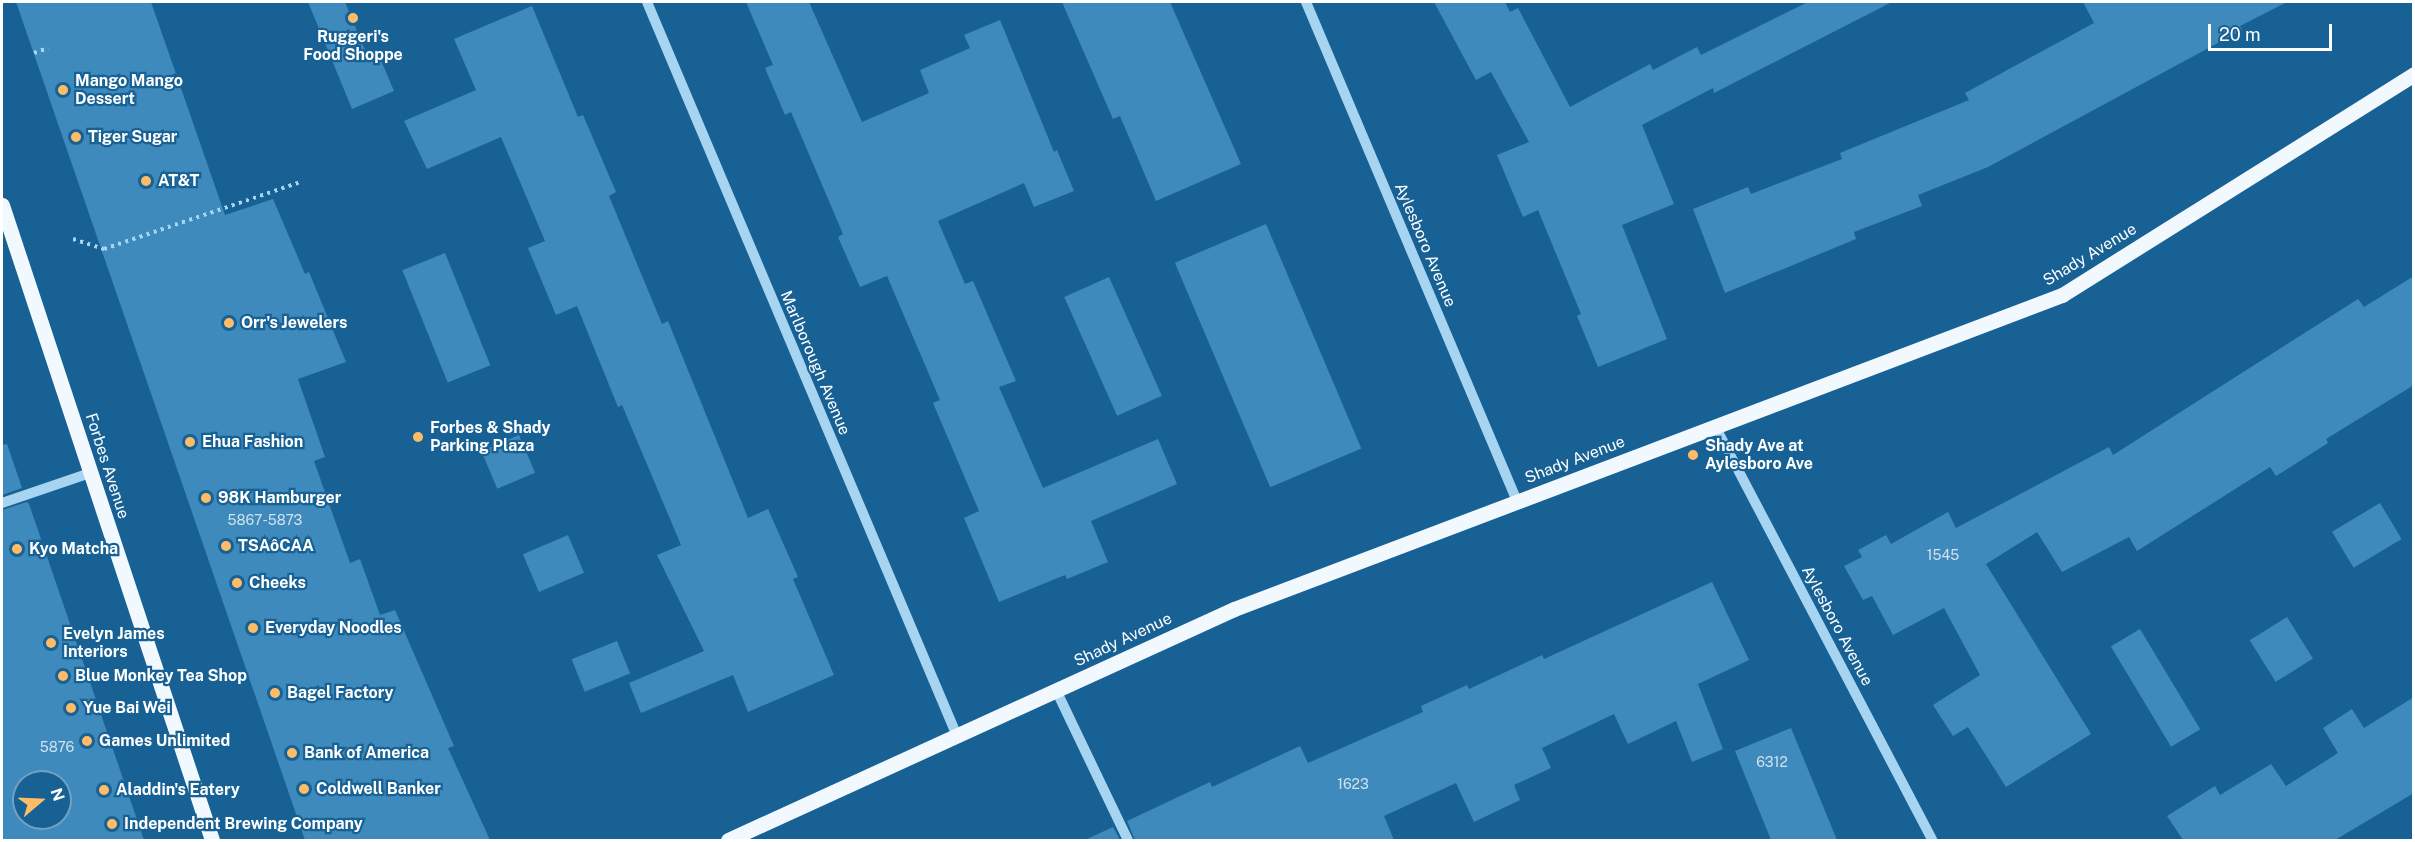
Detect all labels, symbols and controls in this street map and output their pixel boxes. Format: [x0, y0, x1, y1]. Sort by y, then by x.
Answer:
marker: Ruggeri's Food Shoppe [346, 11, 360, 25]
scale bar [2211, 12, 2336, 50]
text: 20 m [2219, 24, 2261, 45]
place label: Ruggeri's Food Shoppe [303, 27, 403, 65]
place label: Mango Mango Dessert [75, 71, 183, 109]
marker: Mango Mango Dessert [56, 83, 70, 97]
place label: Tiger Sugar [88, 127, 177, 147]
marker: Tiger Sugar [69, 130, 83, 144]
place label: AT&T [158, 171, 199, 191]
marker: AT&T [139, 174, 153, 188]
street label: Aylesboro Avenue [1390, 180, 1460, 310]
street label: Shady Avenue [2040, 220, 2140, 290]
street label: Marlborough Avenue [776, 288, 854, 438]
place label: Orr's Jewelers [241, 313, 348, 333]
marker: Orr's Jewelers [222, 316, 236, 330]
street label: Forbes Avenue [81, 411, 133, 521]
place label: Forbes & Shady Parking Plaza [430, 418, 551, 456]
marker: Forbes & Shady Parking Plaza [411, 430, 425, 444]
place label: Ehua Fashion [202, 432, 303, 452]
street label: Shady Avenue [1522, 432, 1628, 488]
marker: Ehua Fashion [183, 435, 197, 449]
place label: Shady Ave at Aylesboro Ave [1705, 436, 1813, 474]
marker: Shady Ave at Aylesboro Ave [1686, 448, 1700, 462]
place label: 98K Hamburger [218, 488, 341, 508]
marker: 98K Hamburger [199, 491, 213, 505]
house number: 5867-5873 [228, 512, 302, 528]
place label: TSAôCAA [238, 536, 314, 556]
place label: Kyo Matcha [29, 539, 118, 559]
marker: TSAôCAA [219, 539, 233, 553]
marker: Kyo Matcha [10, 542, 24, 556]
house number: 1545 [1927, 547, 1959, 563]
street label: Aylesboro Avenue [1797, 563, 1877, 689]
place label: Cheeks [249, 573, 306, 593]
marker: Cheeks [230, 576, 244, 590]
street label: Shady Avenue [1071, 609, 1175, 671]
place label: Everyday Noodles [265, 618, 402, 638]
marker: Everyday Noodles [246, 621, 260, 635]
place label: Evelyn James Interiors [63, 624, 165, 662]
marker: Evelyn James Interiors [44, 636, 58, 650]
place label: Blue Monkey Tea Shop [75, 666, 247, 686]
marker: Blue Monkey Tea Shop [56, 669, 70, 683]
place label: Bagel Factory [287, 683, 394, 703]
marker: Bagel Factory [268, 686, 282, 700]
place label: Yue Bai Wei [83, 698, 171, 718]
marker: Yue Bai Wei [64, 701, 78, 715]
place label: Games Unlimited [99, 731, 230, 751]
marker: Games Unlimited [80, 734, 94, 748]
house number: 5876 [40, 739, 74, 755]
place label: Bank of America [304, 743, 429, 763]
marker: Bank of America [285, 746, 299, 760]
house number: 6312 [1756, 754, 1788, 770]
north arrow [12, 770, 72, 830]
house number: 1623 [1337, 776, 1369, 792]
place label: Coldwell Banker [316, 779, 441, 799]
place label: Aladdin's Eatery [116, 780, 240, 800]
marker: Coldwell Banker [297, 782, 311, 796]
marker: Aladdin's Eatery [97, 783, 111, 797]
text: N [47, 786, 69, 804]
place label: Independent Brewing Company [124, 814, 363, 834]
marker: Independent Brewing Company [105, 817, 119, 831]

